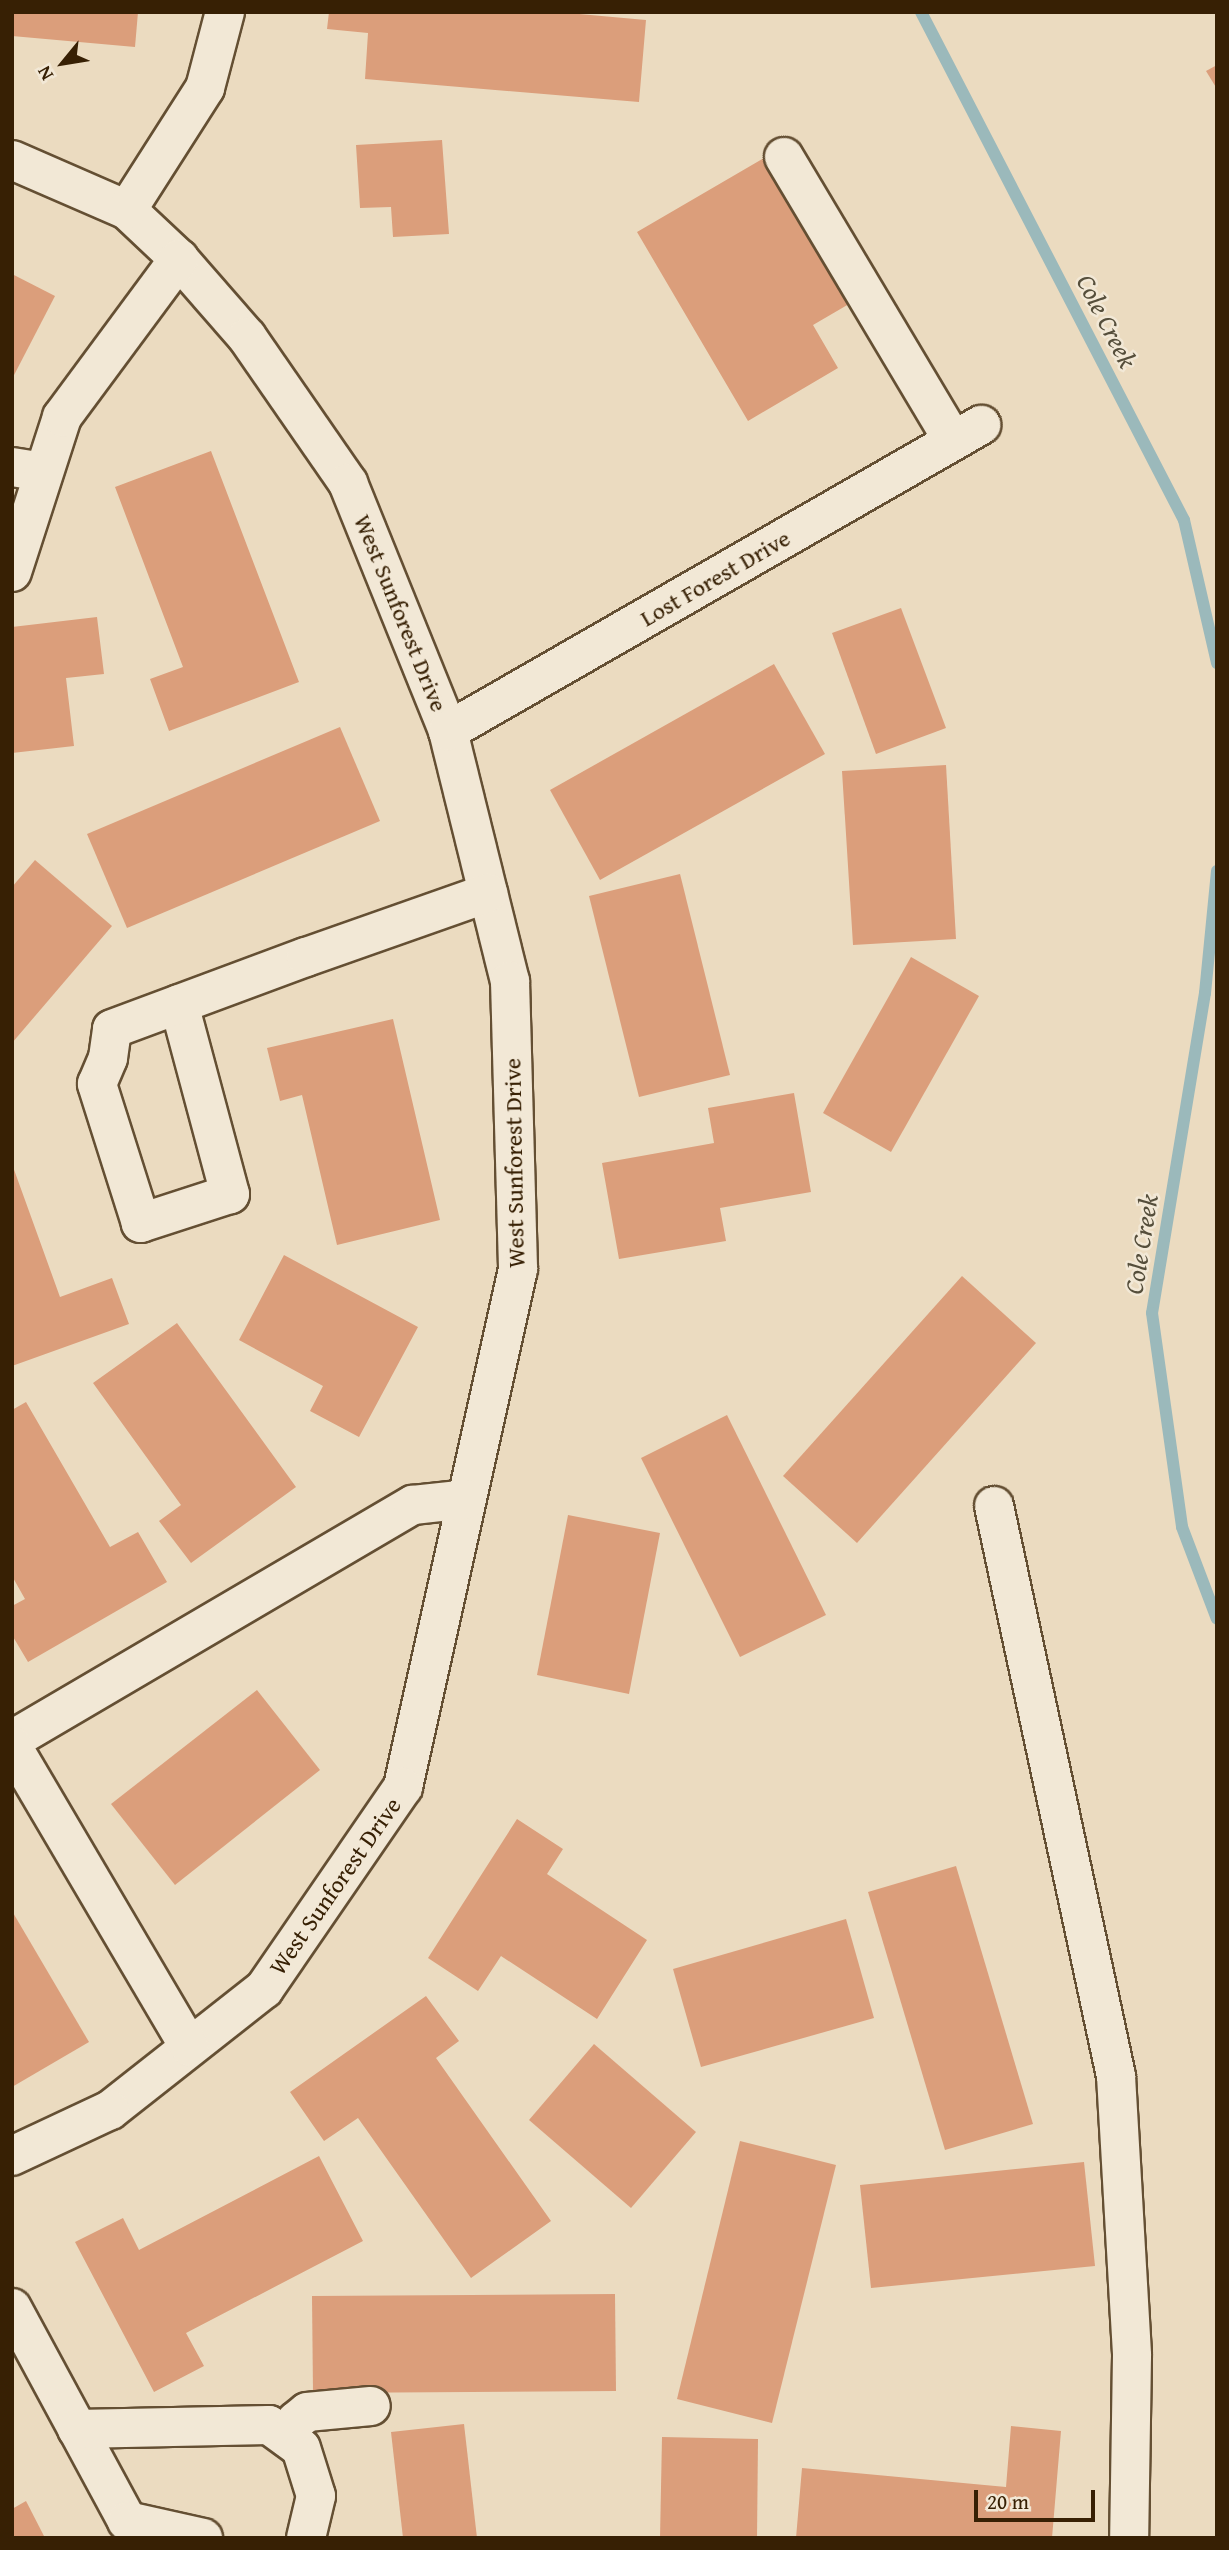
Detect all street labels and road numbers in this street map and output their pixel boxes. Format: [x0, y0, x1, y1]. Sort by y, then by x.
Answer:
street label: West Sunforest Drive [348, 510, 454, 716]
street label: Lost Forest Drive [635, 523, 795, 633]
street label: West Sunforest Drive [498, 1058, 530, 1268]
street label: West Sunforest Drive [263, 1792, 407, 1980]

